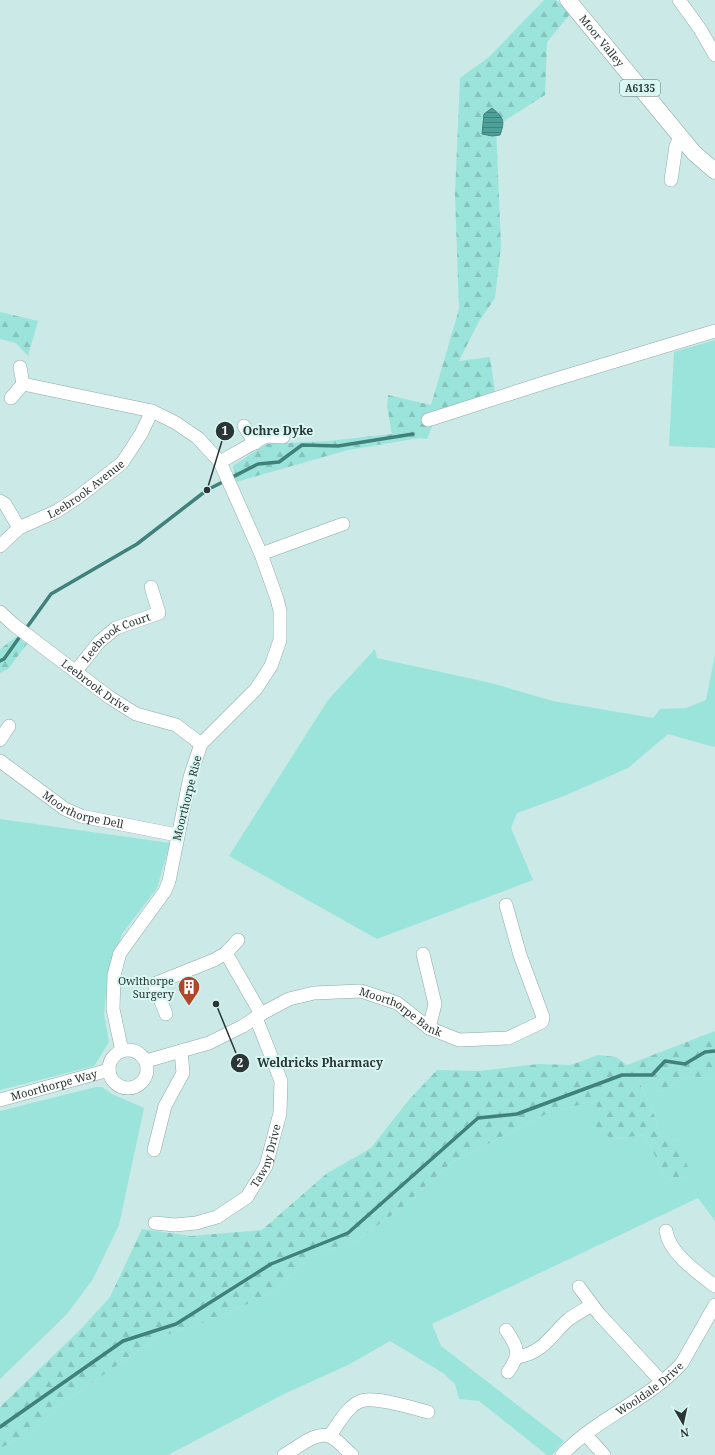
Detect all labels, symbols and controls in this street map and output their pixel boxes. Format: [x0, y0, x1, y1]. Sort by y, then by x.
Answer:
street label: Moor Valley [576, 11, 628, 70]
road number: A6135 [620, 80, 660, 96]
callout: Ochre Dyke [215, 419, 322, 443]
text: 1 [222, 422, 229, 439]
text: Ochre Dyke [243, 422, 313, 439]
street label: Leebrook Avenue [45, 456, 127, 521]
street label: Leebrook Court [78, 609, 152, 665]
street label: Leebrook Drive [58, 656, 133, 716]
street label: Moorthorpe Rise [169, 753, 204, 842]
street label: Moorthorpe Dell [40, 787, 125, 831]
place label: Owlthorpe Surgery [118, 973, 175, 1001]
building icon: Owlthorpe Surgery [176, 974, 202, 1007]
street label: Moorthorpe Bank [358, 983, 445, 1040]
callout: Weldricks Pharmacy [230, 1051, 391, 1075]
text: 2 [237, 1054, 244, 1071]
text: Weldricks Pharmacy [257, 1054, 383, 1071]
street label: Moorthorpe Way [9, 1065, 100, 1104]
street label: Tawny Drive [247, 1122, 284, 1190]
street label: Wooldale Drive [612, 1358, 686, 1418]
north arrow [663, 1403, 703, 1443]
text: N [679, 1425, 690, 1442]

